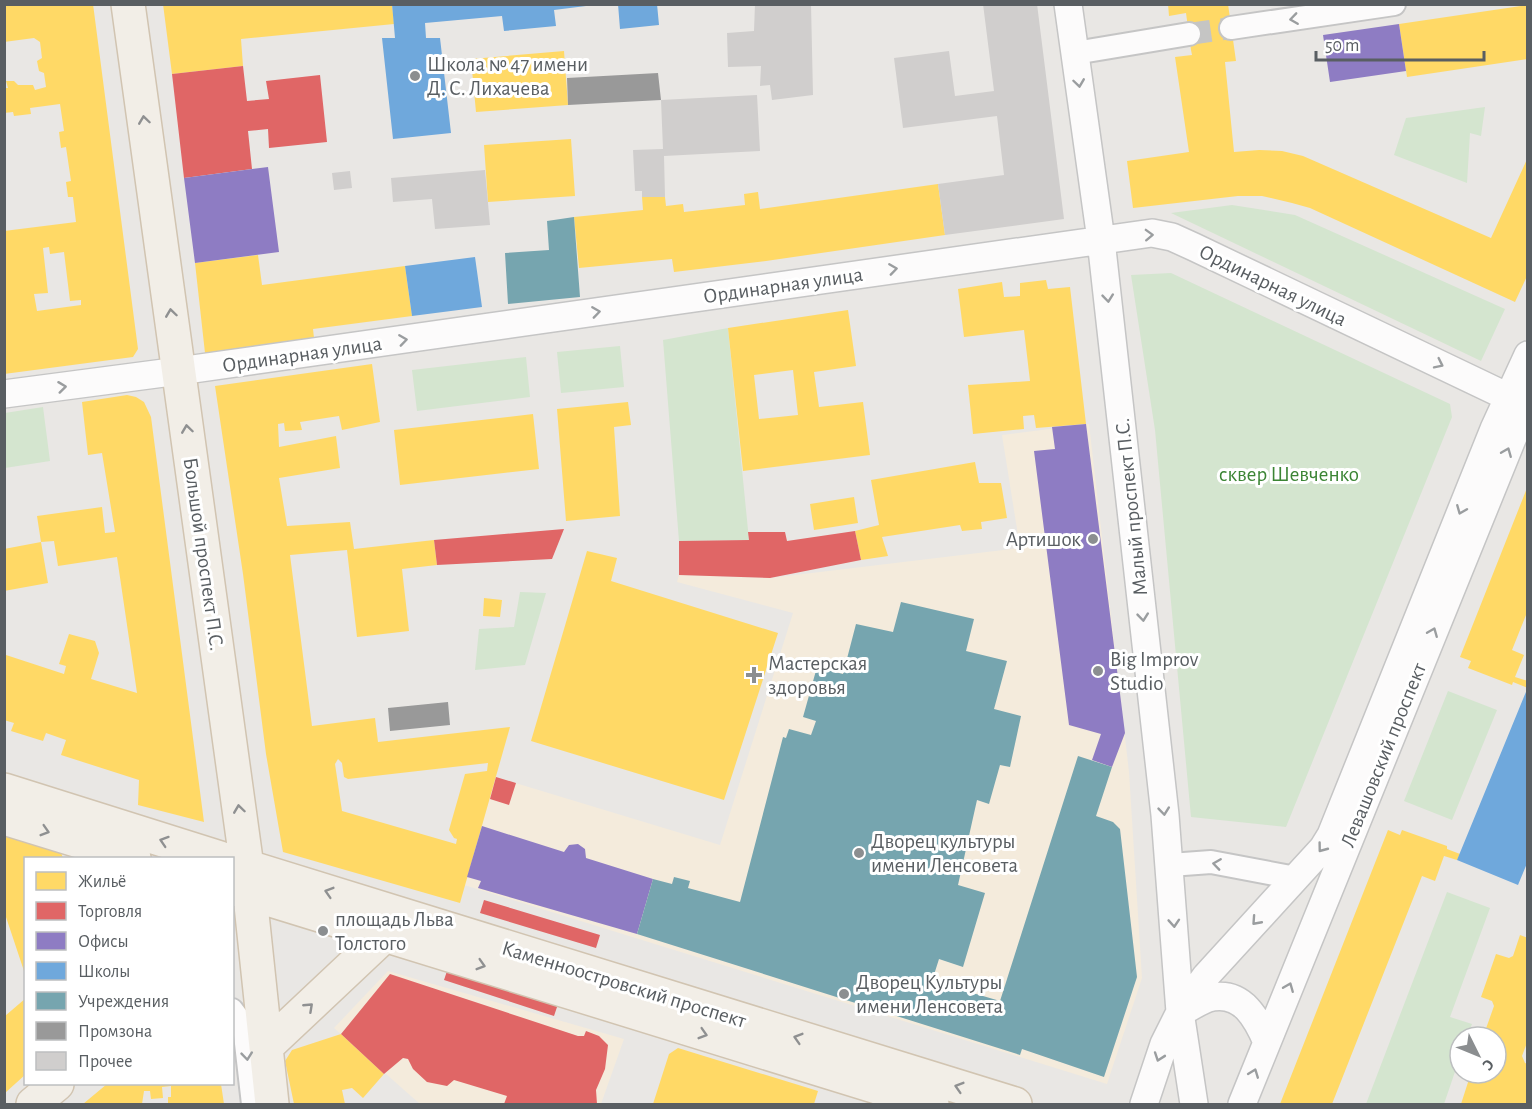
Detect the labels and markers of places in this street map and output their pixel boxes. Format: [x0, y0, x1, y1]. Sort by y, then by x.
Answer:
place label: Школа № 47 имени Д. С. Лихачева [427, 54, 588, 99]
marker: Школа № 47 имени Д. С. Лихачева [408, 69, 422, 83]
place label: Артишок [1006, 529, 1081, 550]
marker: Артишок [1086, 532, 1100, 546]
place label: Big Improv Studio [1110, 649, 1199, 694]
place label: Мастерская здоровья [768, 653, 867, 698]
marker: Big Improv Studio [1091, 664, 1105, 678]
marker: Мастерская здоровья [745, 666, 763, 684]
place label: Дворец культуры имени Ленсовета [871, 831, 1018, 876]
marker: Дворец культуры имени Ленсовета [852, 846, 866, 860]
place label: площадь Льва Толстого [335, 909, 454, 954]
marker: площадь Льва Толстого [316, 924, 330, 938]
place label: Дворец Культуры имени Ленсовета [856, 972, 1003, 1017]
marker: Дворец Культуры имени Ленсовета [837, 987, 851, 1001]

